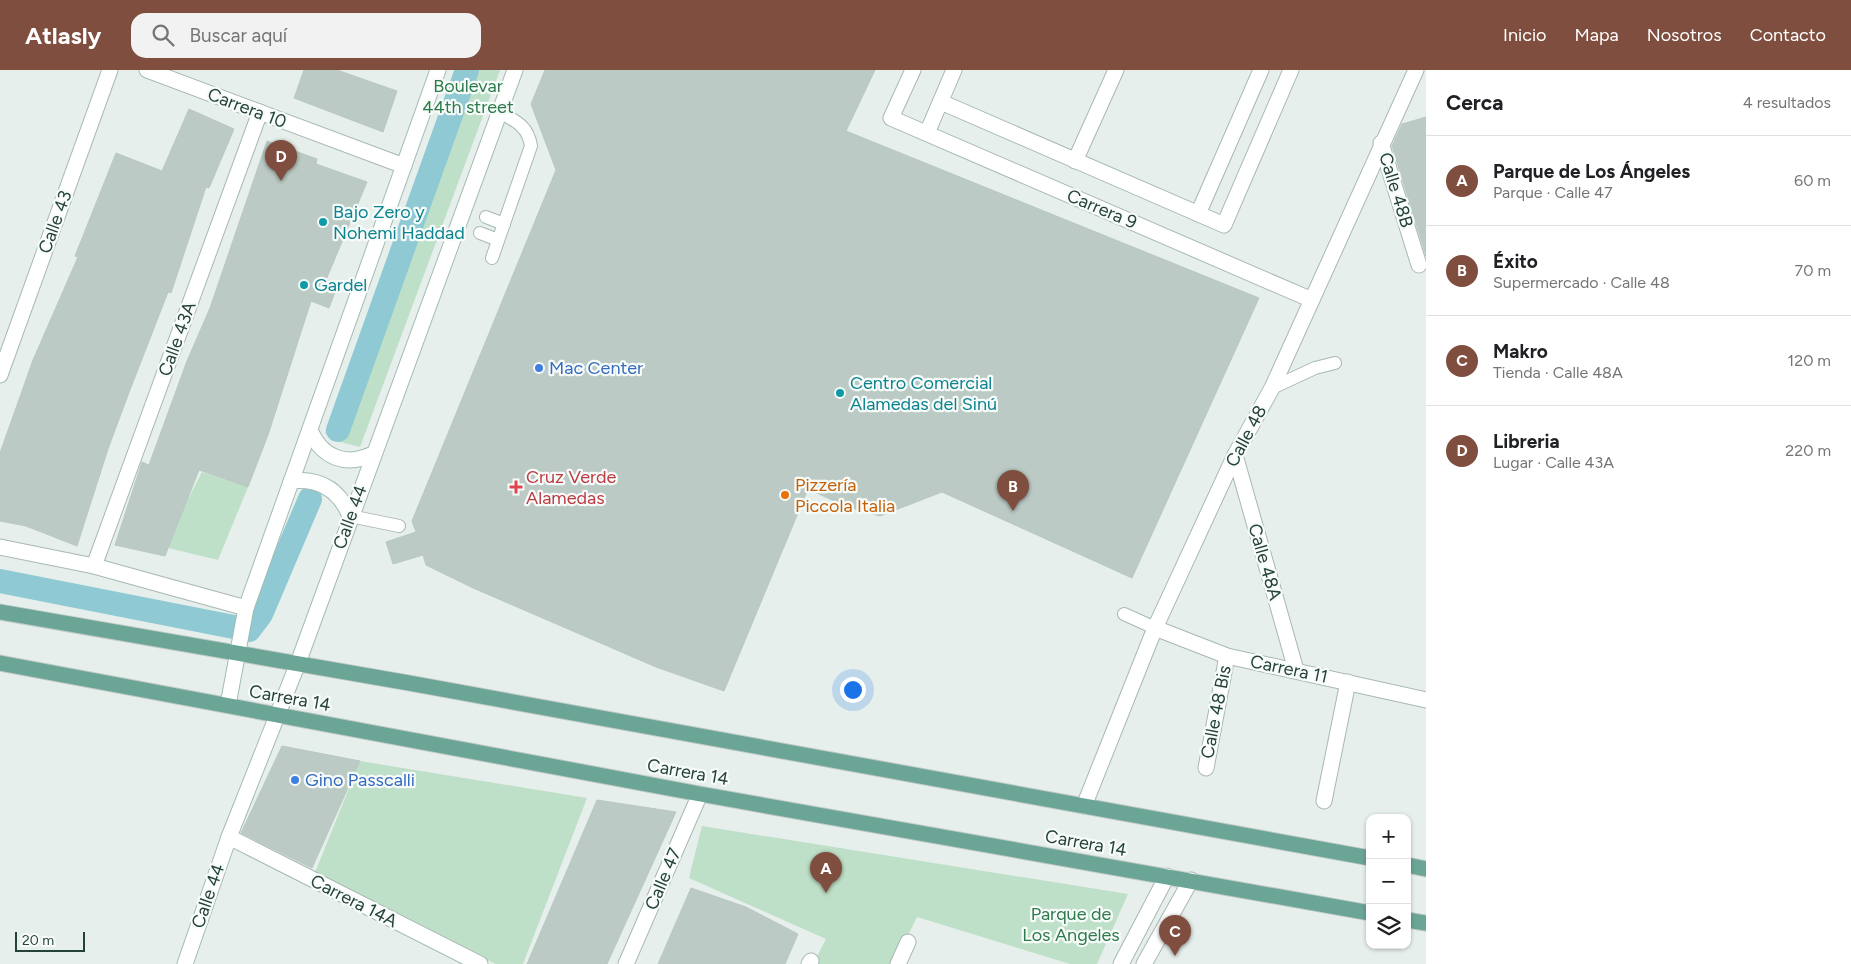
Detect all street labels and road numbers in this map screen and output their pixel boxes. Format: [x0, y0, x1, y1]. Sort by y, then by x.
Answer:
street label: Carrera 10 [204, 83, 290, 133]
street label: Calle 48B [1374, 150, 1418, 230]
street label: Carrera 9 [1064, 184, 1140, 234]
street label: Calle 43 [33, 188, 77, 256]
street label: Calle 43A [153, 299, 201, 379]
street label: Calle 48 [1221, 401, 1271, 471]
street label: Calle 44 [328, 482, 372, 552]
street label: Calle 48A [1244, 521, 1286, 603]
street label: Carrera 11 [1248, 650, 1330, 688]
street label: Calle 48 Bis [1196, 663, 1236, 761]
street label: Carrera 14 [247, 680, 333, 716]
street label: Carrera 14 [645, 754, 731, 790]
street label: Carrera 14 [1043, 825, 1129, 861]
street label: Calle 47 [640, 844, 686, 913]
street label: Calle 44 [187, 861, 229, 931]
street label: Carrera 14A [307, 870, 401, 932]

